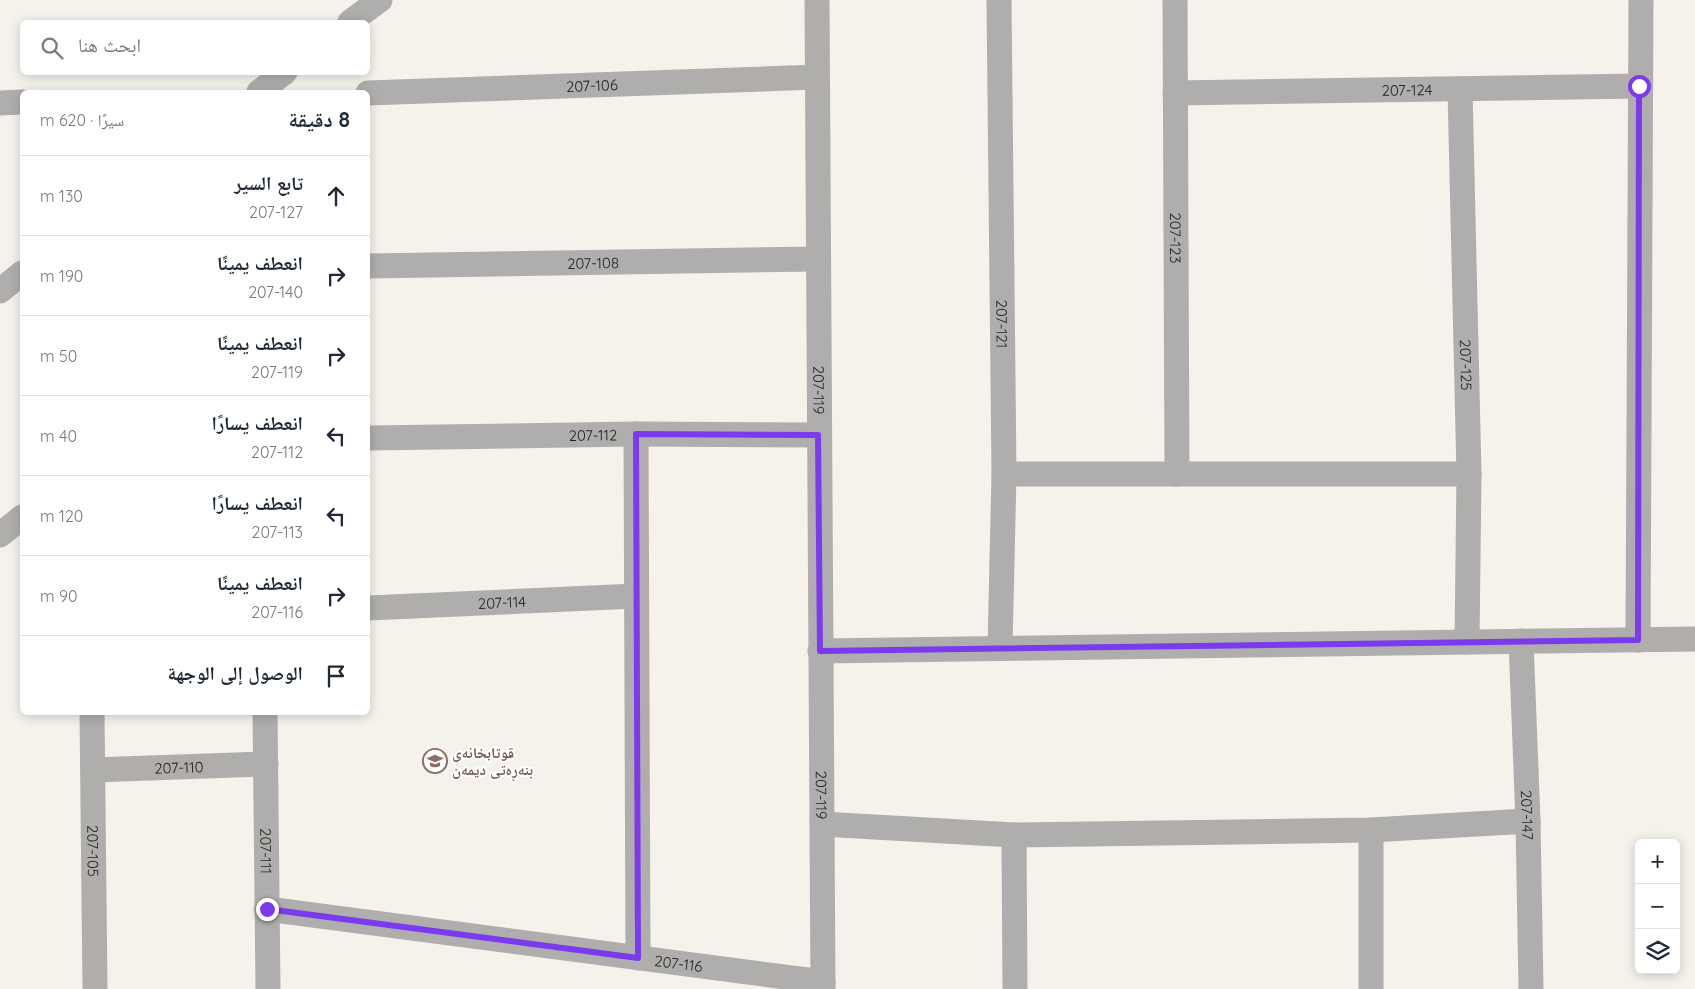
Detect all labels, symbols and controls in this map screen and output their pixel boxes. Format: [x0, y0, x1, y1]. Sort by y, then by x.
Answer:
search box [20, 20, 370, 75]
text: ابحث هنا [78, 33, 141, 57]
icon: search [38, 34, 66, 62]
street label: 207-106 [566, 75, 618, 95]
route start [1628, 75, 1651, 98]
street label: 207-124 [1381, 80, 1433, 99]
text: 8 دقيقة [289, 106, 350, 132]
text: سيرًا · 620 m [40, 110, 124, 130]
text: تابع السير [234, 171, 303, 195]
icon: ahead [322, 182, 350, 210]
text: 130 m [40, 186, 83, 206]
text: 207-127 [249, 202, 303, 222]
street label: 207-123 [1166, 212, 1186, 264]
text: انعطف يمينًا [217, 251, 303, 275]
street label: 207-108 [567, 253, 619, 272]
icon: right [322, 262, 350, 290]
text: 190 m [40, 266, 83, 286]
text: 207-140 [248, 282, 303, 302]
street label: 207-121 [993, 300, 1012, 348]
text: انعطف يمينًا [217, 331, 303, 355]
street label: 207-125 [1456, 339, 1477, 391]
icon: right [322, 342, 350, 370]
text: 50 m [40, 346, 77, 366]
text: 207-119 [251, 362, 303, 382]
street label: 207-119 [810, 366, 829, 414]
text: انعطف يسارًا [212, 411, 303, 435]
icon: left [322, 422, 350, 450]
street label: 207-112 [568, 425, 617, 445]
text: 40 m [40, 426, 77, 446]
text: 207-112 [251, 442, 303, 462]
text: انعطف يسارًا [212, 491, 303, 515]
icon: left [322, 502, 350, 530]
text: 120 m [40, 506, 83, 526]
text: 207-113 [252, 522, 303, 542]
text: انعطف يمينًا [217, 571, 303, 595]
icon: right [322, 582, 350, 610]
text: 90 m [40, 586, 77, 606]
street label: 207-114 [477, 591, 526, 613]
text: 207-116 [251, 602, 303, 622]
text: الوصول إلى الوجهة [167, 661, 303, 685]
icon: arrive [322, 662, 350, 690]
place label: قوتابخانەی بنەڕەتی دیمەن [452, 743, 533, 781]
school or university icon: قوتابخانەی بنەڕەتی دیمەن [422, 748, 448, 774]
street label: 207-110 [154, 757, 204, 777]
street label: 207-119 [812, 771, 831, 819]
street label: 207-147 [1517, 790, 1538, 840]
street label: 207-105 [84, 825, 103, 877]
street label: 207-111 [257, 828, 276, 874]
map controls [1635, 839, 1680, 974]
button: + [1635, 839, 1680, 884]
button: − [1635, 884, 1680, 929]
route end [256, 898, 279, 921]
button: layers [1635, 929, 1680, 974]
street label: 207-116 [653, 950, 704, 976]

